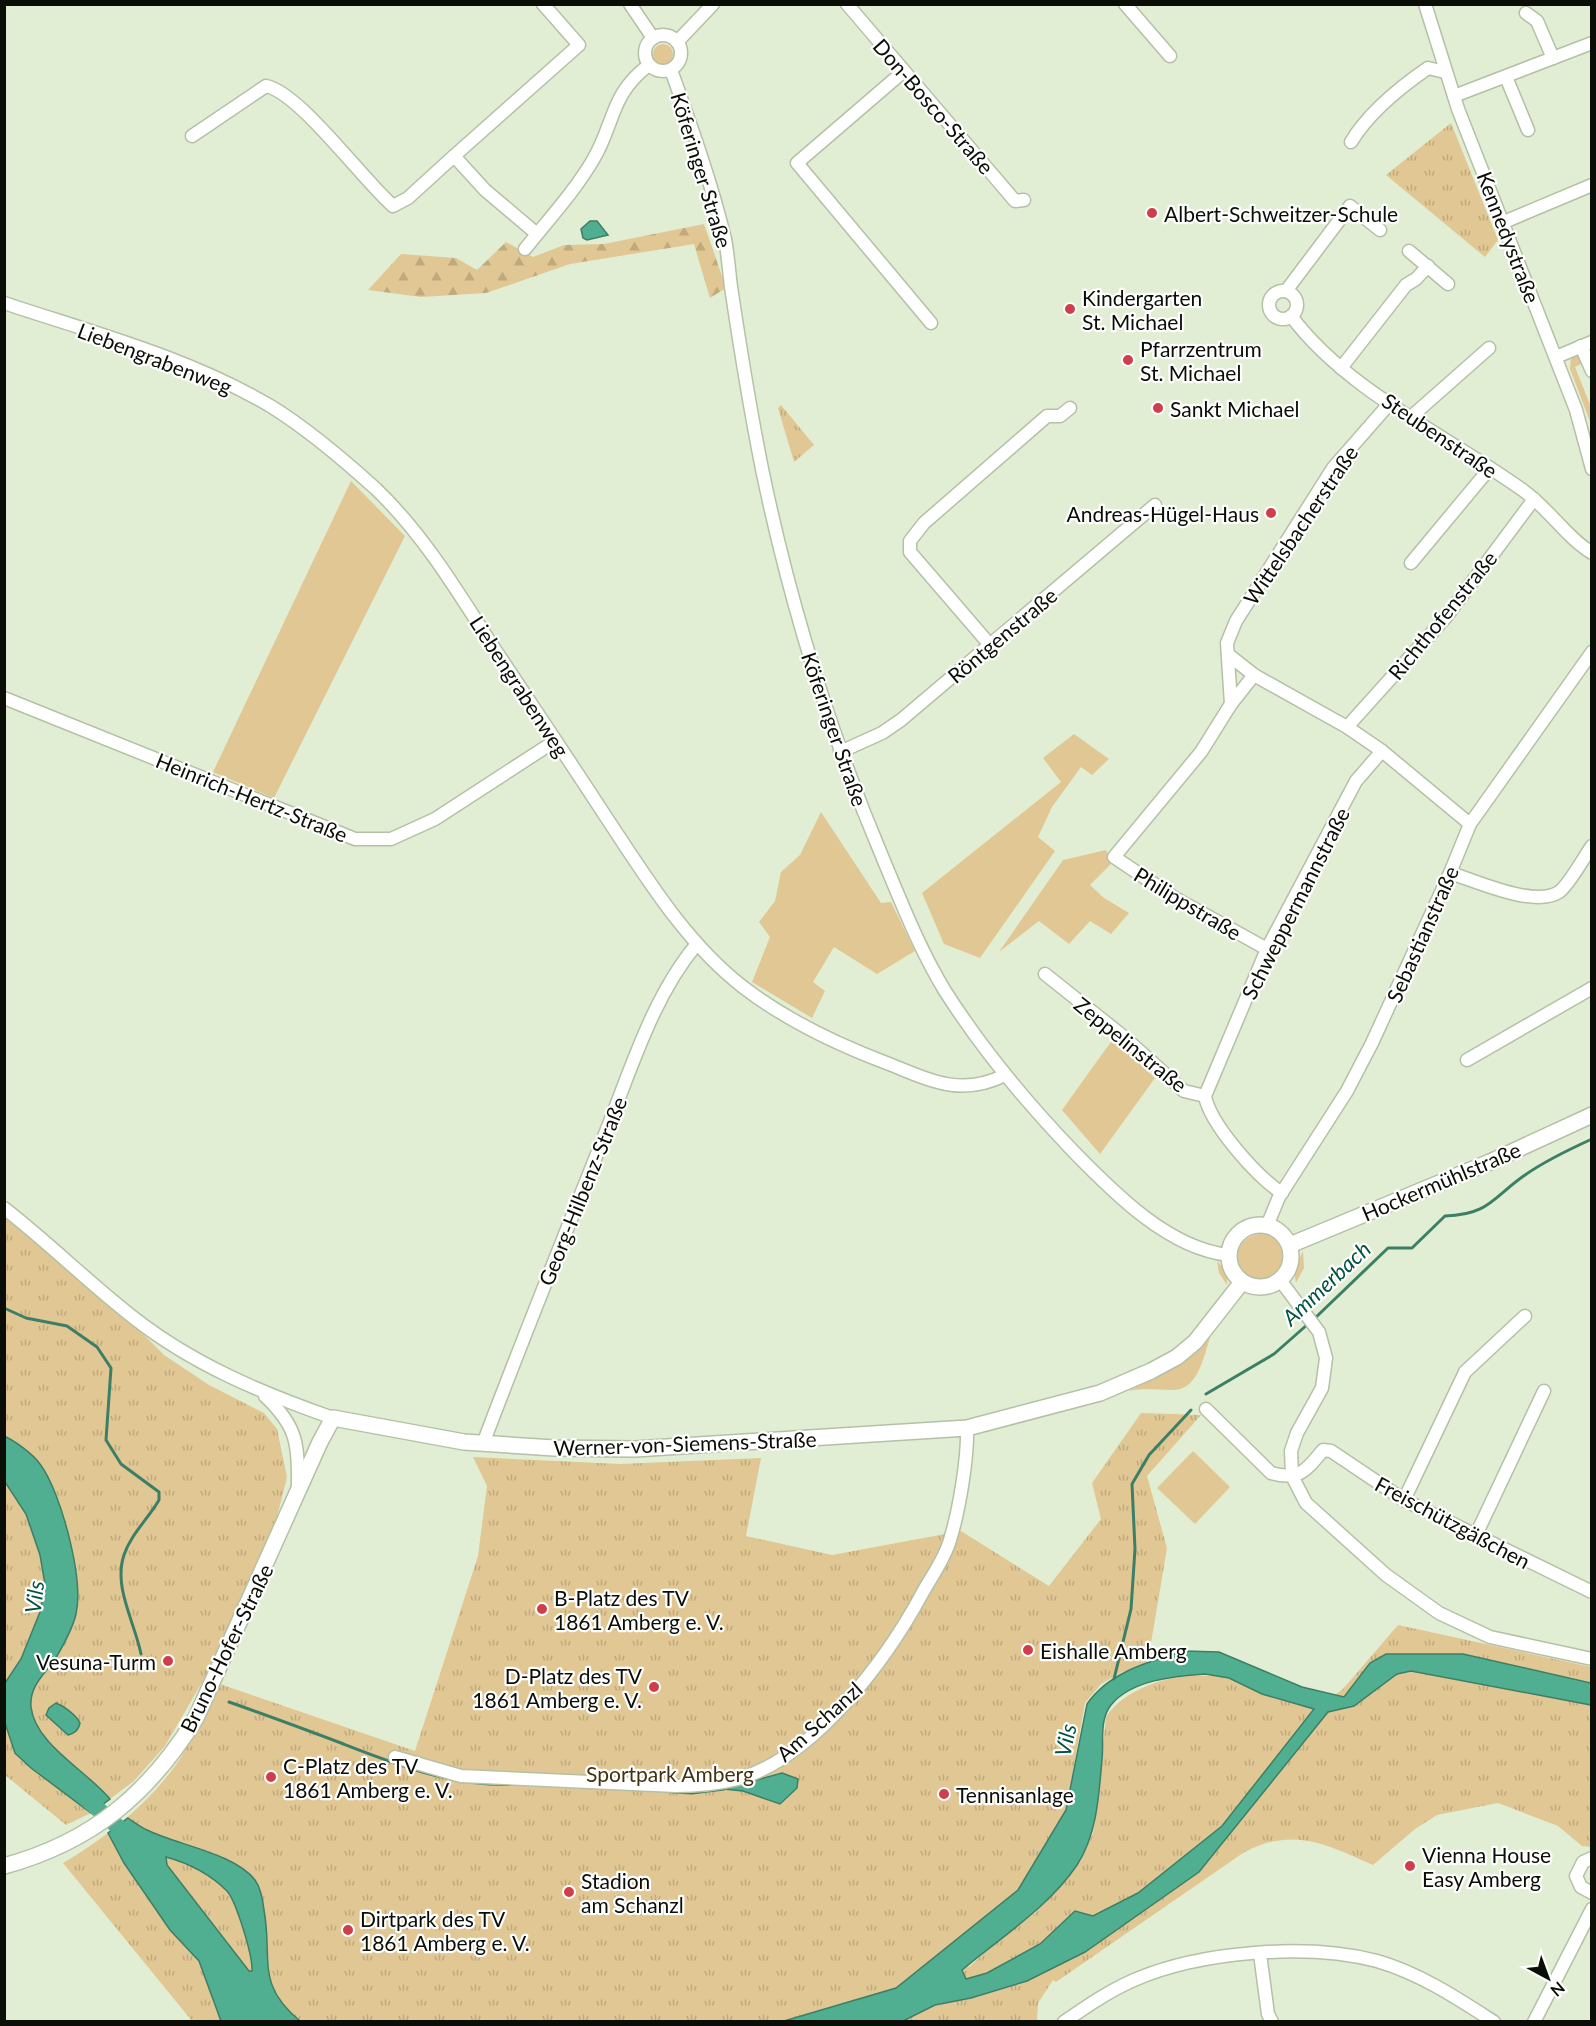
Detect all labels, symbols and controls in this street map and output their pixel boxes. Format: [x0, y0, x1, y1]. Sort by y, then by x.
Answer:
street label: Don-Bosco-Straße [869, 33, 999, 179]
street label: Köferinger Straße [666, 89, 738, 251]
street label: Kennedystraße [1472, 168, 1546, 306]
place label: Albert-Schweitzer-Schule [1164, 201, 1398, 226]
marker: Albert-Schweitzer-Schule [1145, 206, 1159, 220]
place label: Kindergarten St. Michael [1082, 285, 1202, 334]
marker: Kindergarten St. Michael [1063, 302, 1077, 316]
street label: Liebengrabenweg [74, 317, 236, 399]
place label: Pfarrzentrum St. Michael [1140, 336, 1262, 385]
marker: Pfarrzentrum St. Michael [1121, 353, 1135, 367]
street label: Steubenstraße [1378, 387, 1502, 483]
place label: Sankt Michael [1170, 396, 1300, 421]
marker: Sankt Michael [1151, 401, 1165, 415]
street label: Wittelsbacherstraße [1237, 441, 1363, 609]
place label: Andreas-Hügel-Haus [1067, 501, 1259, 526]
marker: Andreas-Hügel-Haus [1264, 506, 1278, 520]
street label: Richthofenstraße [1383, 546, 1501, 684]
street label: Röntgenstraße [942, 582, 1062, 688]
street label: Liebengrabenweg [465, 611, 575, 761]
street label: Köferinger Straße [797, 649, 873, 809]
street label: Heinrich-Hertz-Straße [152, 747, 352, 847]
street label: Schweppermannstraße [1236, 803, 1354, 1003]
street label: Philippstraße [1130, 861, 1246, 945]
street label: Sebastianstraße [1381, 862, 1463, 1006]
street label: Zeppelinstraße [1070, 991, 1192, 1097]
street label: Georg-Hilbenz-Straße [533, 1093, 631, 1289]
street label: Hockermühlstraße [1358, 1136, 1524, 1226]
water label: Ammerbach [1275, 1235, 1376, 1331]
street label: Werner-von-Siemens-Straße [553, 1426, 817, 1460]
street label: Freischützgäßchen [1371, 1471, 1535, 1573]
street label: Bruno-Hofer-Straße [174, 1560, 278, 1736]
water label: Vils [19, 1579, 49, 1615]
place label: B-Platz des TV 1861 Amberg e. V. [554, 1585, 724, 1634]
marker: B-Platz des TV 1861 Amberg e. V. [535, 1602, 549, 1616]
place label: Eishalle Amberg [1040, 1638, 1187, 1663]
marker: Eishalle Amberg [1021, 1643, 1035, 1657]
place label: Vesuna-Turm [36, 1649, 156, 1674]
marker: Vesuna-Turm [161, 1654, 175, 1668]
place label: D-Platz des TV 1861 Amberg e. V. [472, 1663, 643, 1712]
street label: Am Schanzl [771, 1676, 867, 1766]
marker: D-Platz des TV 1861 Amberg e. V. [647, 1680, 661, 1694]
water label: Vils [1048, 1721, 1082, 1759]
place label: C-Platz des TV 1861 Amberg e. V. [283, 1753, 453, 1802]
park label: Sportpark Amberg [586, 1761, 754, 1786]
marker: C-Platz des TV 1861 Amberg e. V. [264, 1770, 278, 1784]
place label: Tennisanlage [956, 1782, 1074, 1807]
marker: Tennisanlage [937, 1787, 951, 1801]
place label: Vienna House Easy Amberg [1422, 1842, 1551, 1891]
marker: Vienna House Easy Amberg [1403, 1859, 1417, 1873]
place label: Stadion am Schanzl [581, 1868, 684, 1917]
marker: Stadion am Schanzl [562, 1885, 576, 1899]
place label: Dirtpark des TV 1861 Amberg e. V. [360, 1906, 530, 1955]
marker: Dirtpark des TV 1861 Amberg e. V. [341, 1923, 355, 1937]
north arrow [1518, 1948, 1578, 2008]
text: N [1547, 1978, 1569, 2001]

